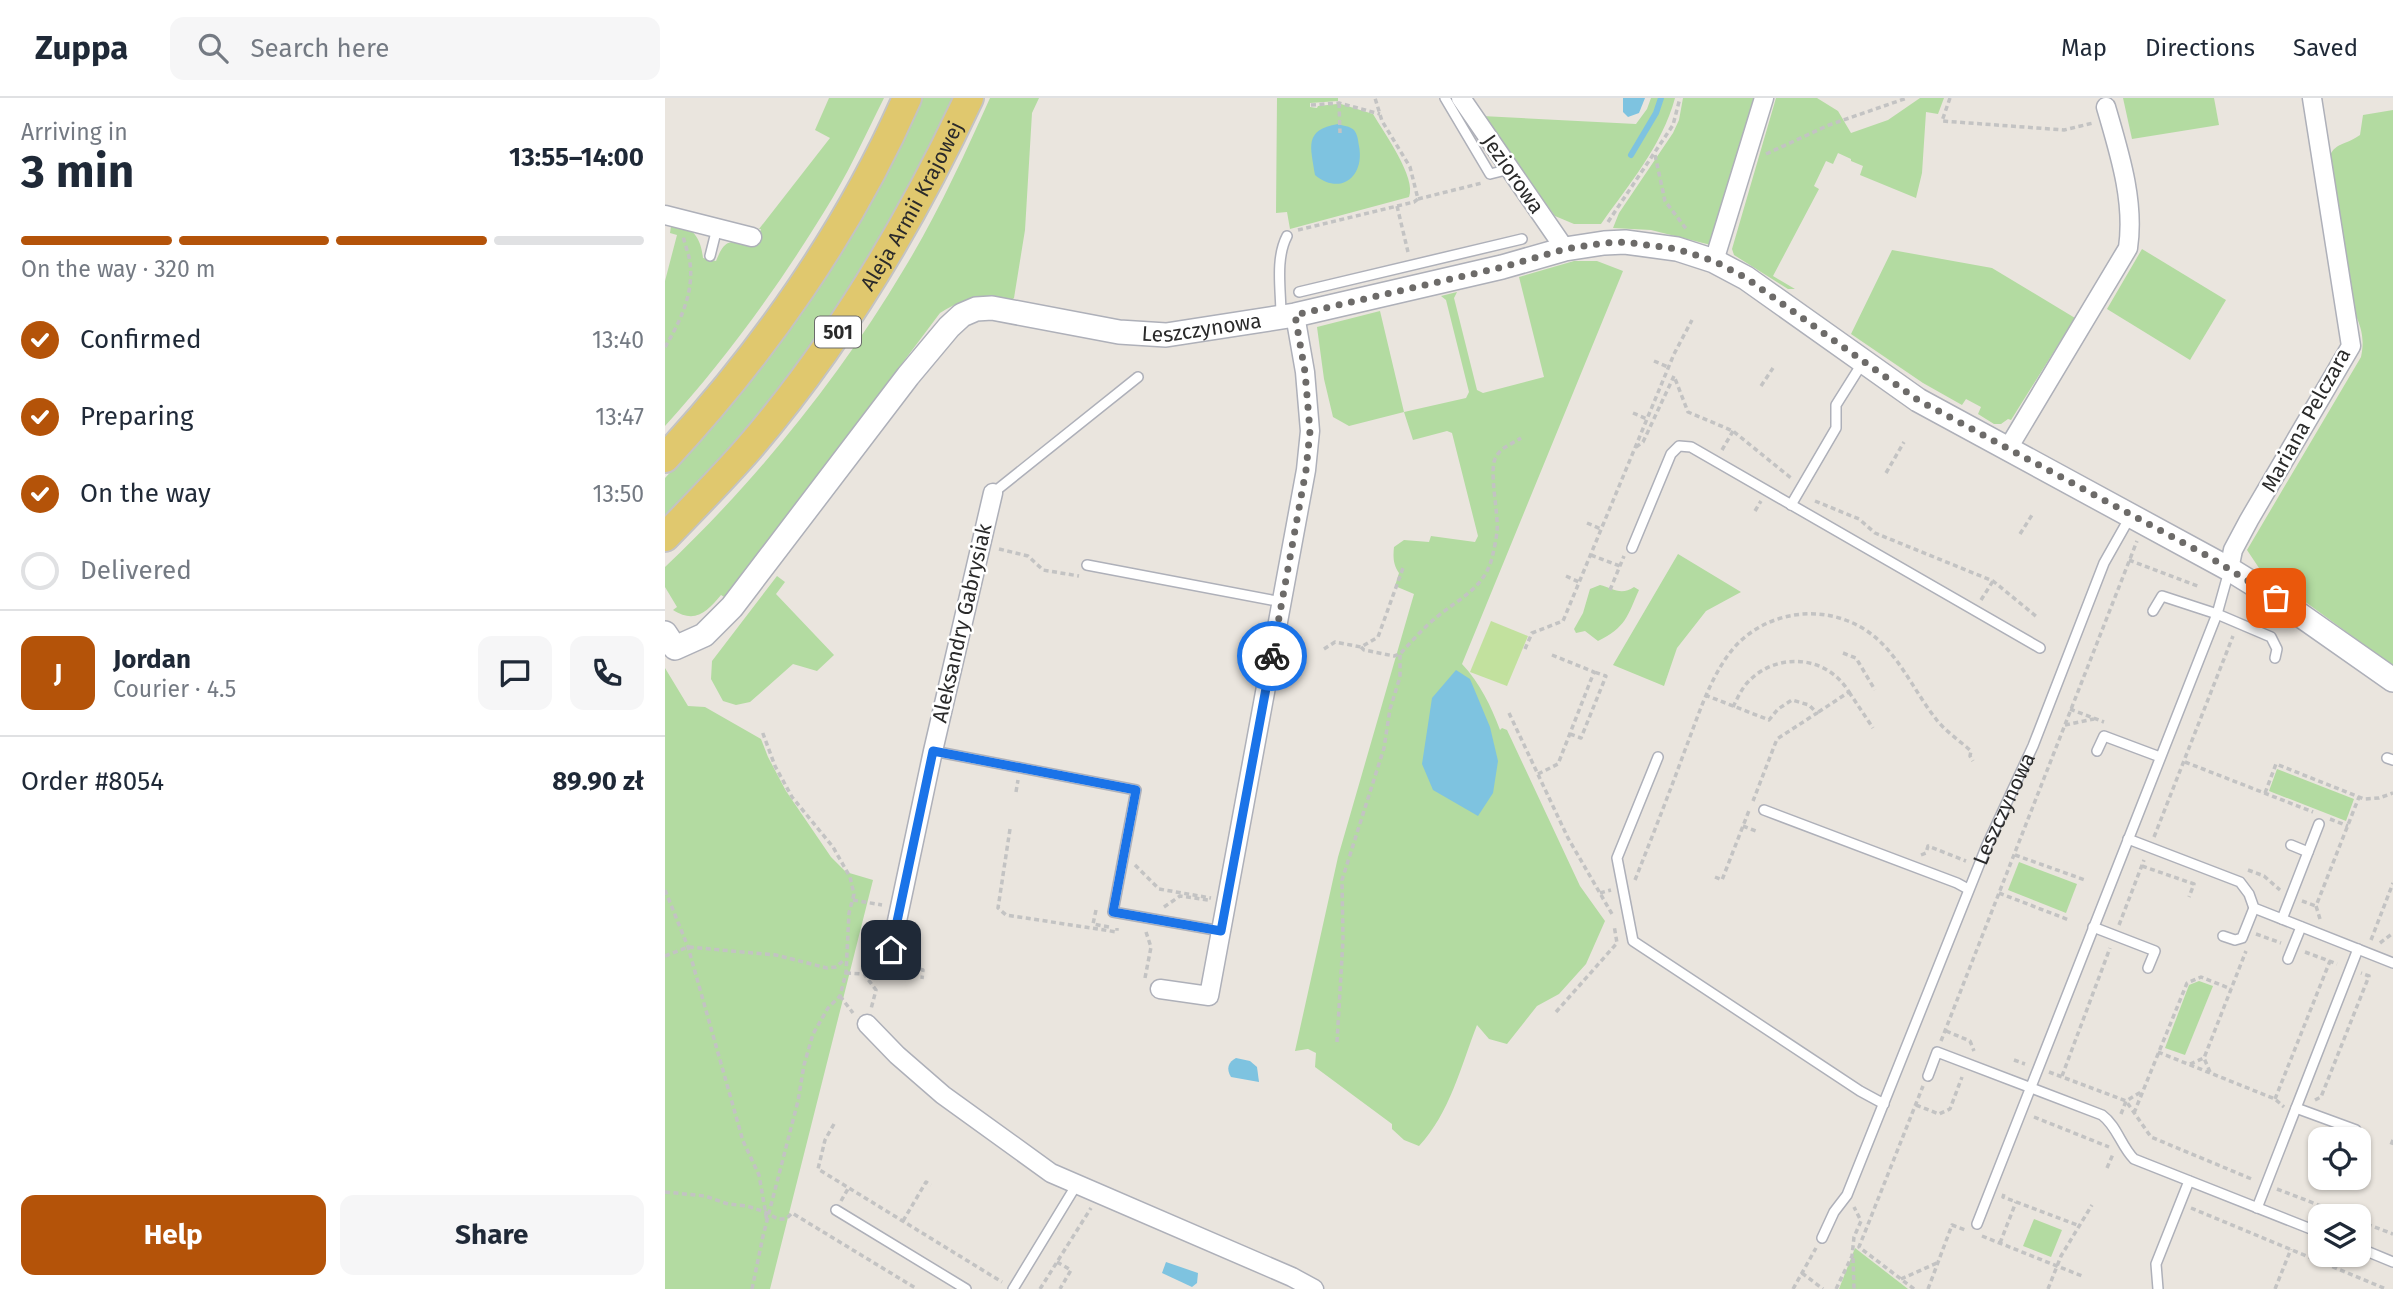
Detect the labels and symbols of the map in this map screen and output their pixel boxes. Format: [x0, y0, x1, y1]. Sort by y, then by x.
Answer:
street label: Aleja Armii Krajowej [855, 117, 969, 296]
street label: Jeziorowa [1476, 129, 1550, 219]
street label: Leszczynowa [1141, 307, 1263, 348]
road number: 501 [815, 316, 861, 348]
street label: Mariana Pelczara [2256, 343, 2356, 497]
street label: Aleksandry Gabrysiak [926, 521, 998, 725]
pin [2246, 568, 2306, 628]
courier [1237, 621, 1307, 691]
street label: Leszczynowa [1967, 749, 2041, 869]
pin [861, 920, 921, 980]

